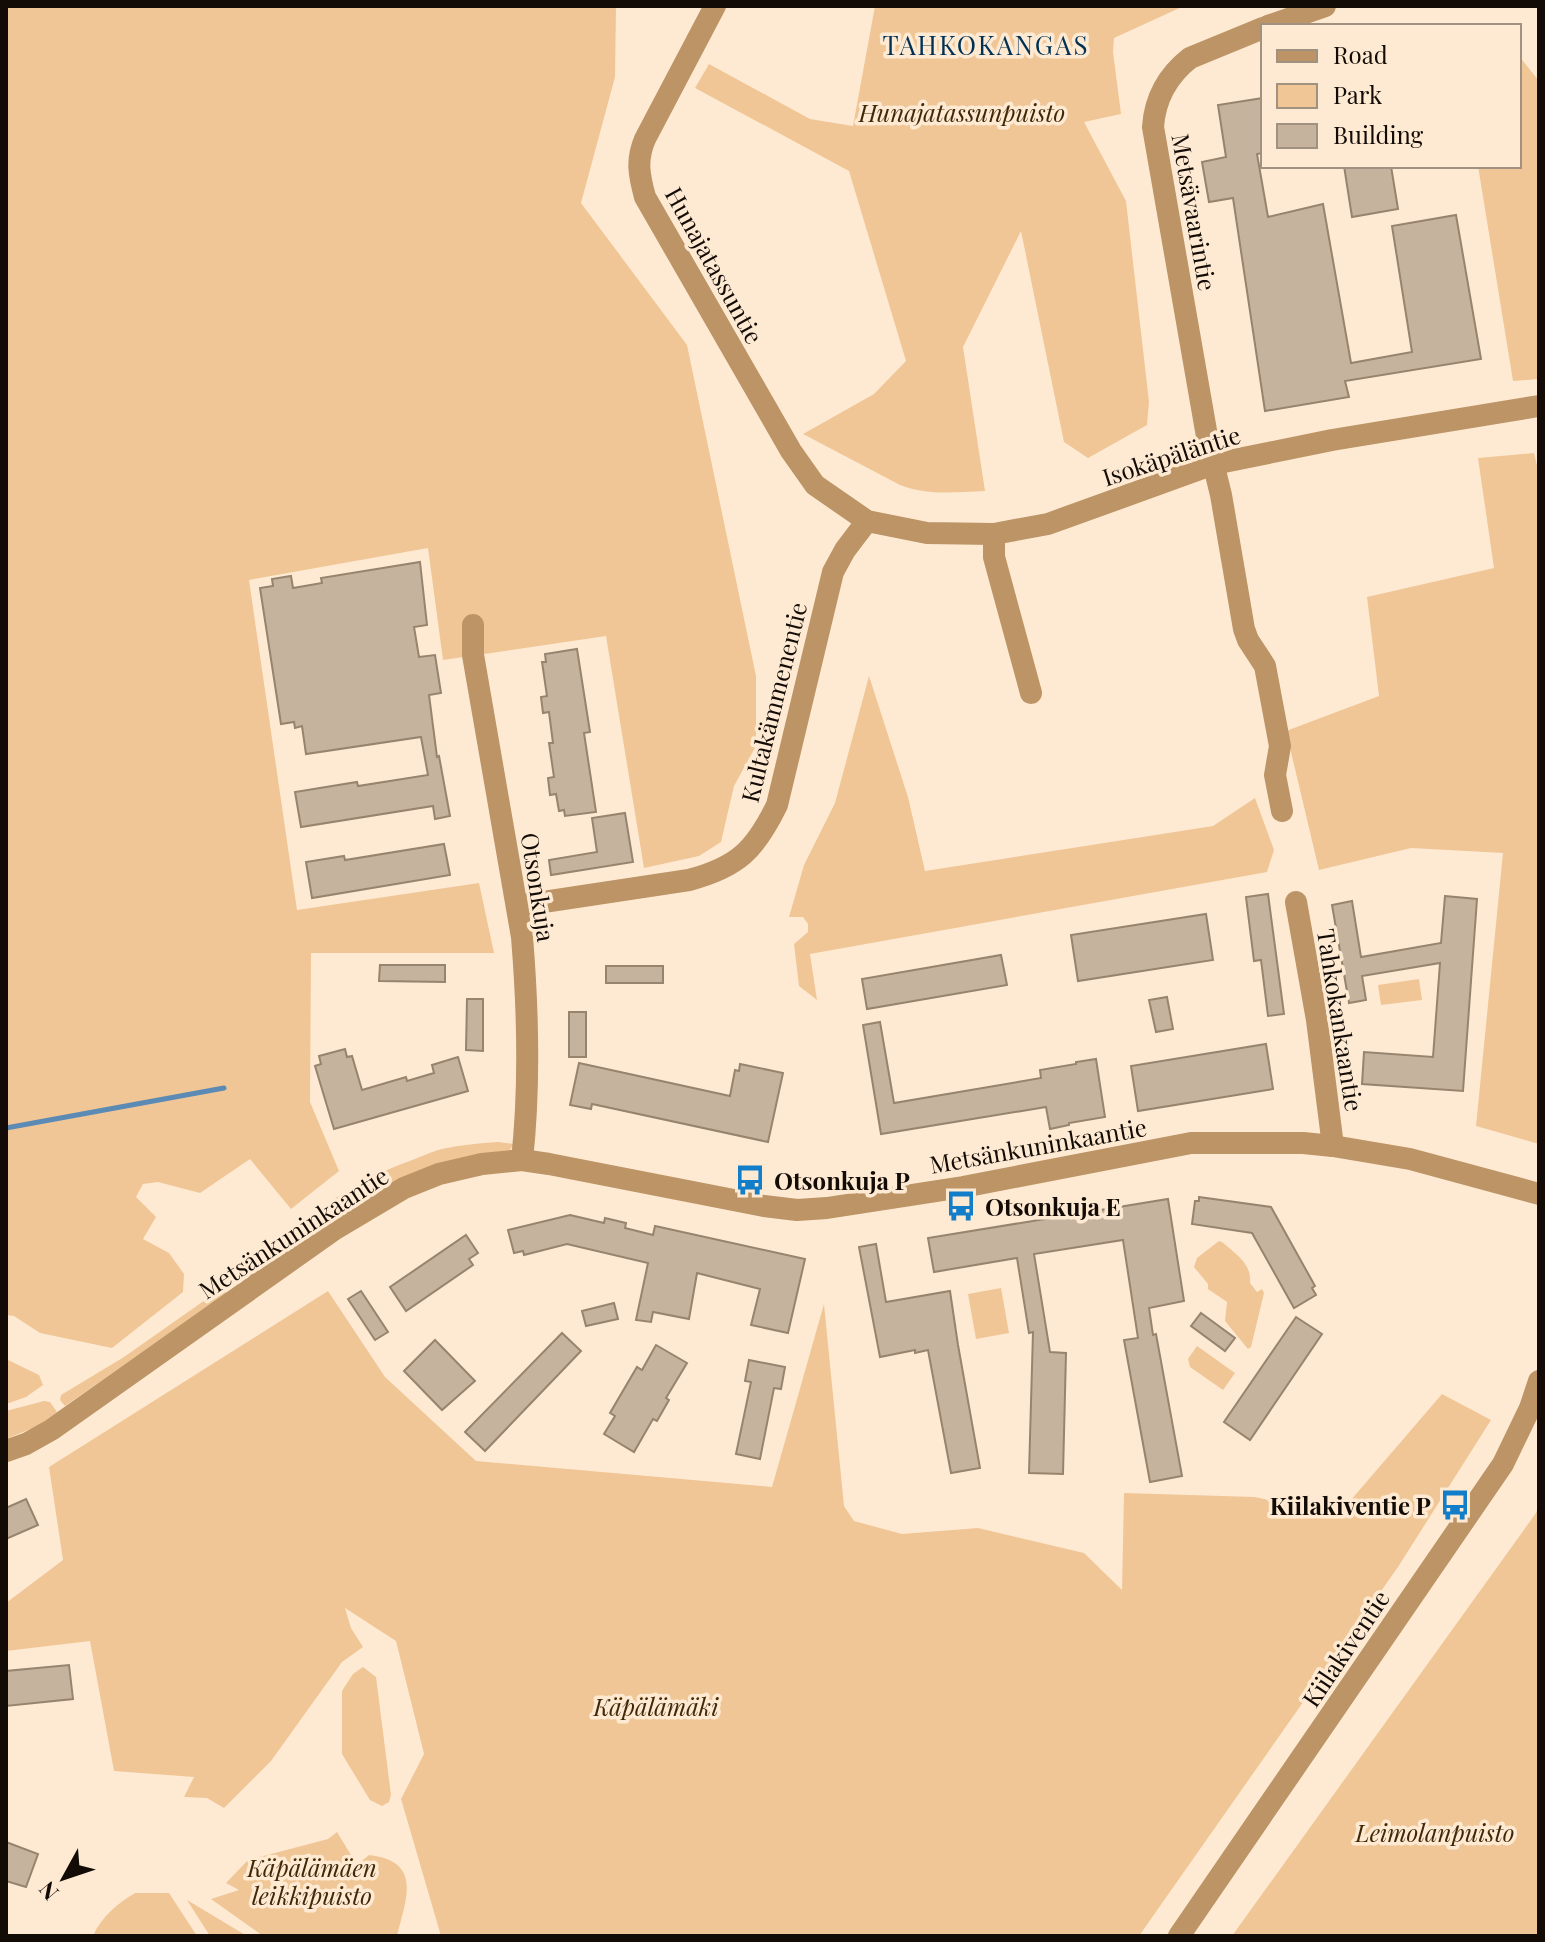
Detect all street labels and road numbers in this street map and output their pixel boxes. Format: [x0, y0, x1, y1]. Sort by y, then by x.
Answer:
street label: Metsävaarintie [1165, 131, 1225, 293]
street label: Hunajatassuntie [659, 181, 771, 349]
street label: Isokäpäläntie [1098, 418, 1244, 492]
street label: Kultakämmenentie [733, 599, 813, 805]
street label: Otsonkuja [515, 830, 563, 944]
street label: Tahkokankaantie [1311, 927, 1371, 1113]
street label: Metsänkuninkaantie [927, 1110, 1149, 1180]
street label: Metsänkuninkaantie [192, 1159, 394, 1305]
street label: Kiilakiventie [1294, 1583, 1396, 1713]

